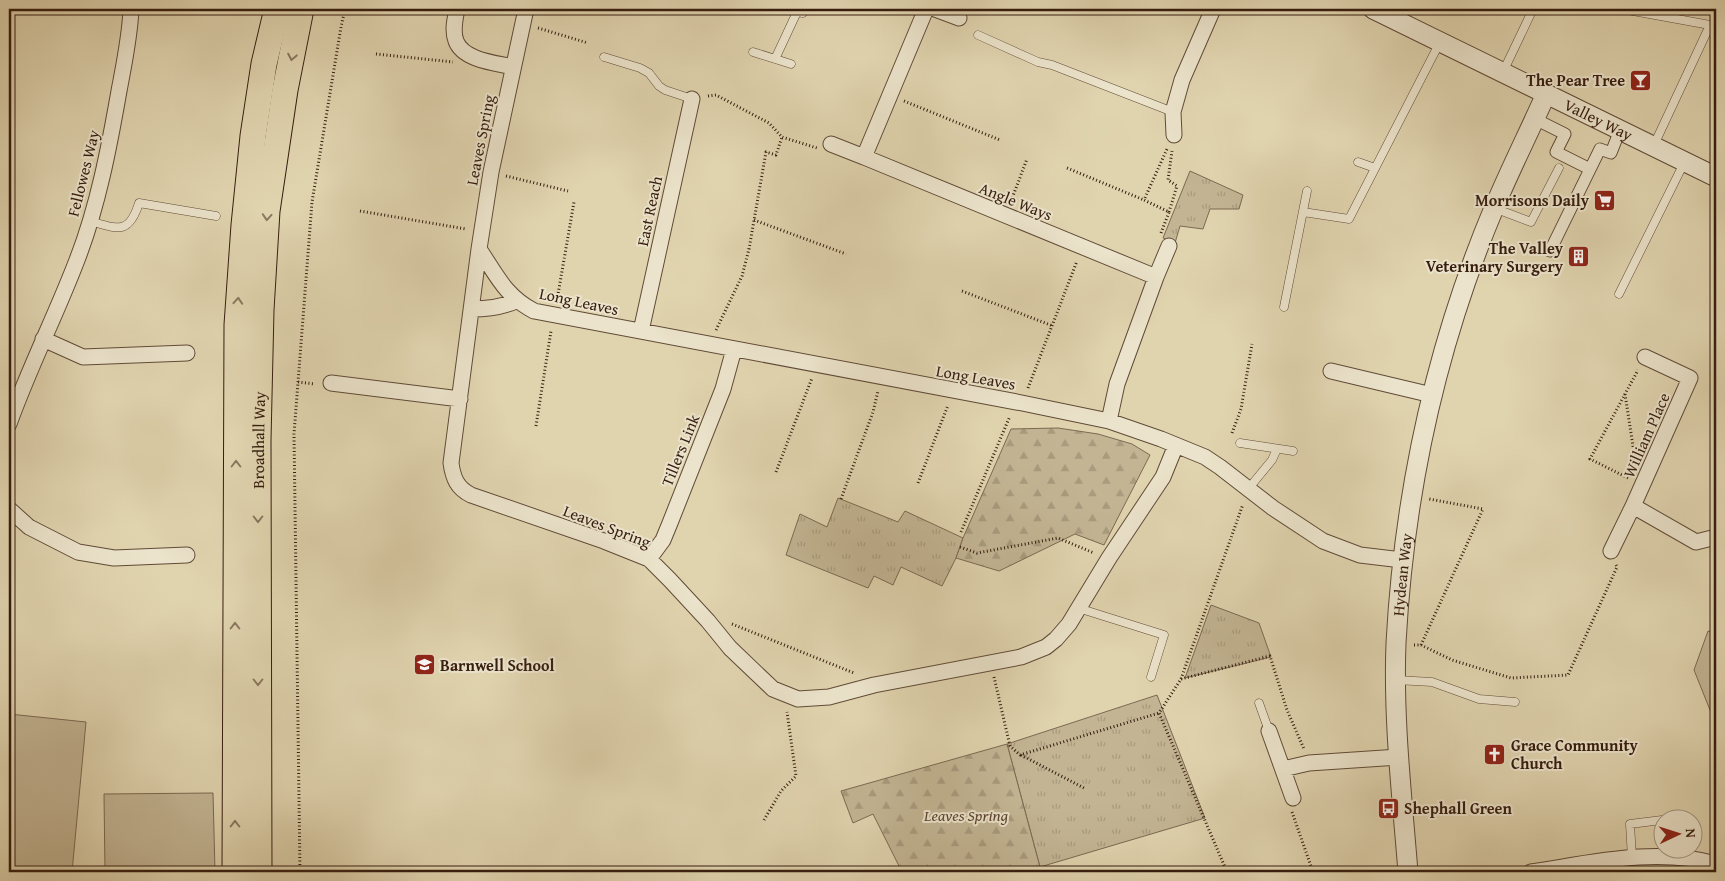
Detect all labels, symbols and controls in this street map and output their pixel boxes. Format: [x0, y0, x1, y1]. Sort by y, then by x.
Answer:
one-way arrow [287, 52, 297, 61]
place label: The Pear Tree [1526, 68, 1625, 92]
bar icon: The Pear Tree [1629, 68, 1653, 92]
street label: Leaves Spring [459, 92, 501, 187]
street label: Valley Way [1560, 92, 1637, 146]
street label: Fellowes Way [61, 127, 105, 219]
street label: East Reach [630, 174, 668, 248]
street label: Angle Ways [976, 175, 1056, 227]
place label: Morrisons Daily [1475, 188, 1590, 212]
supermarket icon: Morrisons Daily [1593, 188, 1617, 212]
one-way arrow [262, 213, 273, 221]
place label: The Valley Veterinary Surgery [1426, 236, 1564, 278]
building icon: The Valley Veterinary Surgery [1567, 245, 1591, 269]
street label: Long Leaves [537, 281, 621, 321]
one-way arrow [233, 297, 244, 305]
street label: Long Leaves [934, 358, 1018, 396]
street label: William Place [1617, 389, 1675, 481]
street label: Broadhall Way [246, 391, 271, 489]
street label: Tillers Link [655, 410, 706, 490]
one-way arrow [231, 459, 241, 467]
street label: Leaves Spring [560, 498, 654, 554]
one-way arrow [253, 516, 263, 524]
street label: Hydean Way [1386, 532, 1418, 617]
one-way arrow [230, 622, 241, 630]
school or university icon: Barnwell School [412, 653, 436, 677]
place label: Barnwell School [440, 653, 554, 677]
one-way arrow [253, 678, 263, 686]
place label: Grace Community Church [1511, 733, 1639, 775]
church icon: Grace Community Church [1483, 742, 1507, 766]
bus stop icon: Shephall Green [1376, 796, 1400, 820]
place label: Shephall Green [1404, 796, 1512, 820]
park label: Leaves Spring [923, 803, 1009, 827]
north arrow [1652, 808, 1702, 858]
one-way arrow [230, 819, 240, 827]
text: N [1681, 828, 1701, 839]

